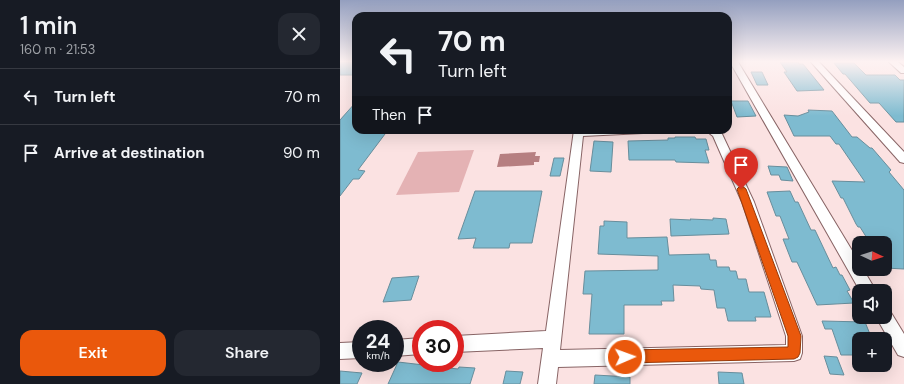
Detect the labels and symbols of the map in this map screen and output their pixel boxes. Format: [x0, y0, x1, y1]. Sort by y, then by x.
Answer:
pin [724, 148, 758, 189]
north arrow [852, 236, 892, 276]
speed limit sign: 30 [412, 320, 464, 372]
position arrow [604, 336, 646, 378]

